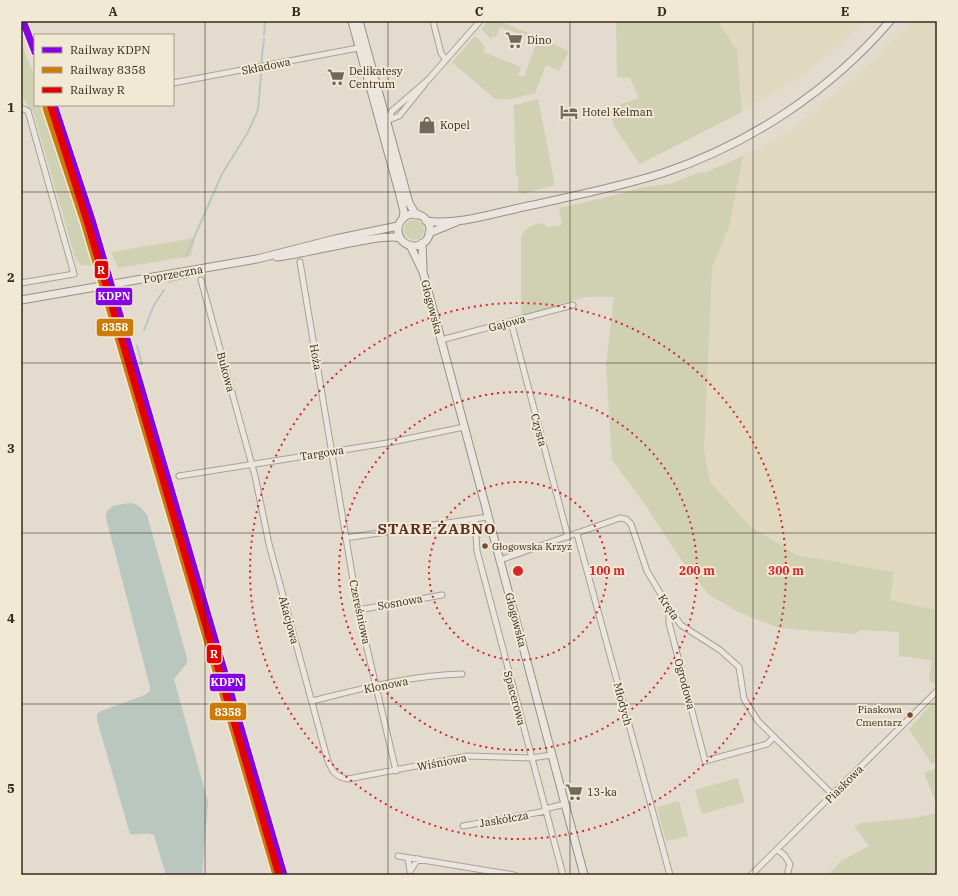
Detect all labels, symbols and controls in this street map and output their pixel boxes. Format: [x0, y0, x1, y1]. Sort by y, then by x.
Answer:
text: A [108, 3, 118, 20]
text: B [291, 3, 301, 20]
text: C [475, 3, 484, 20]
text: D [657, 3, 667, 20]
text: E [841, 3, 849, 20]
supermarket icon: Dino [504, 30, 524, 50]
place label: Dino [527, 33, 551, 47]
legend [34, 34, 174, 106]
text: Railway KDPN [70, 42, 151, 57]
street label: Składowa [240, 54, 292, 78]
text: Railway 8358 [70, 62, 146, 77]
place label: Delikatesy Centrum [349, 64, 403, 91]
supermarket icon: Delikatesy Centrum [326, 67, 346, 87]
text: Railway R [70, 82, 125, 97]
text: 1 [7, 99, 15, 116]
hotel icon: Hotel Kelman [559, 102, 579, 122]
place label: Hotel Kelman [582, 105, 653, 119]
shop icon: Kopel [417, 115, 437, 135]
place label: Kopel [440, 118, 470, 132]
line badge: R [94, 260, 109, 279]
street label: Poprzeczna [142, 262, 204, 286]
text: R [97, 263, 105, 277]
text: 2 [7, 269, 15, 286]
street label: Głogowska [418, 278, 446, 336]
line badge: KDPN [95, 287, 133, 306]
text: KDPN [98, 289, 131, 303]
street label: Gajowa [487, 311, 527, 335]
line badge: 8358 [96, 318, 134, 337]
text: 8358 [102, 320, 129, 334]
street label: Hoża [307, 343, 325, 371]
street label: Bukowa [214, 350, 238, 394]
street label: Czysta [528, 412, 550, 448]
text: 3 [7, 440, 15, 457]
street label: Targowa [299, 443, 345, 463]
district label: STARE ŻABNO [378, 519, 496, 538]
place label: Głogowska Krzyż [492, 540, 572, 553]
marker: Głogowska Krzyż [480, 541, 490, 551]
text: 100 m [589, 563, 625, 578]
text: 200 m [679, 563, 715, 578]
text: 300 m [768, 563, 804, 578]
centre of rings [511, 564, 525, 578]
street label: Czereśniowa [346, 578, 374, 646]
street label: Sosnowa [376, 591, 424, 613]
street label: Głogowska [502, 591, 530, 649]
street label: Kręta [655, 591, 683, 623]
street label: Akacjowa [276, 594, 302, 646]
text: 4 [7, 610, 15, 627]
line badge: R [206, 644, 222, 664]
text: R [210, 647, 218, 661]
street label: Ogrodowa [671, 657, 699, 711]
street label: Spacerowa [501, 669, 529, 727]
line badge: KDPN [209, 673, 246, 692]
street label: Klonowa [363, 674, 409, 696]
text: KDPN [211, 675, 244, 689]
street label: Młodych [611, 681, 636, 727]
line badge: 8358 [209, 702, 247, 721]
place label: Piaskowa Cmentarz [856, 703, 903, 729]
text: 8358 [215, 705, 242, 719]
marker: Piaskowa Cmentarz [905, 710, 915, 720]
street label: Wiśniowa [416, 750, 468, 774]
street label: Piaskowa [822, 762, 866, 806]
text: 5 [7, 780, 15, 797]
supermarket icon: 13-ka [564, 782, 584, 802]
place label: 13-ka [587, 785, 617, 799]
street label: Jaskółcza [478, 808, 530, 830]

